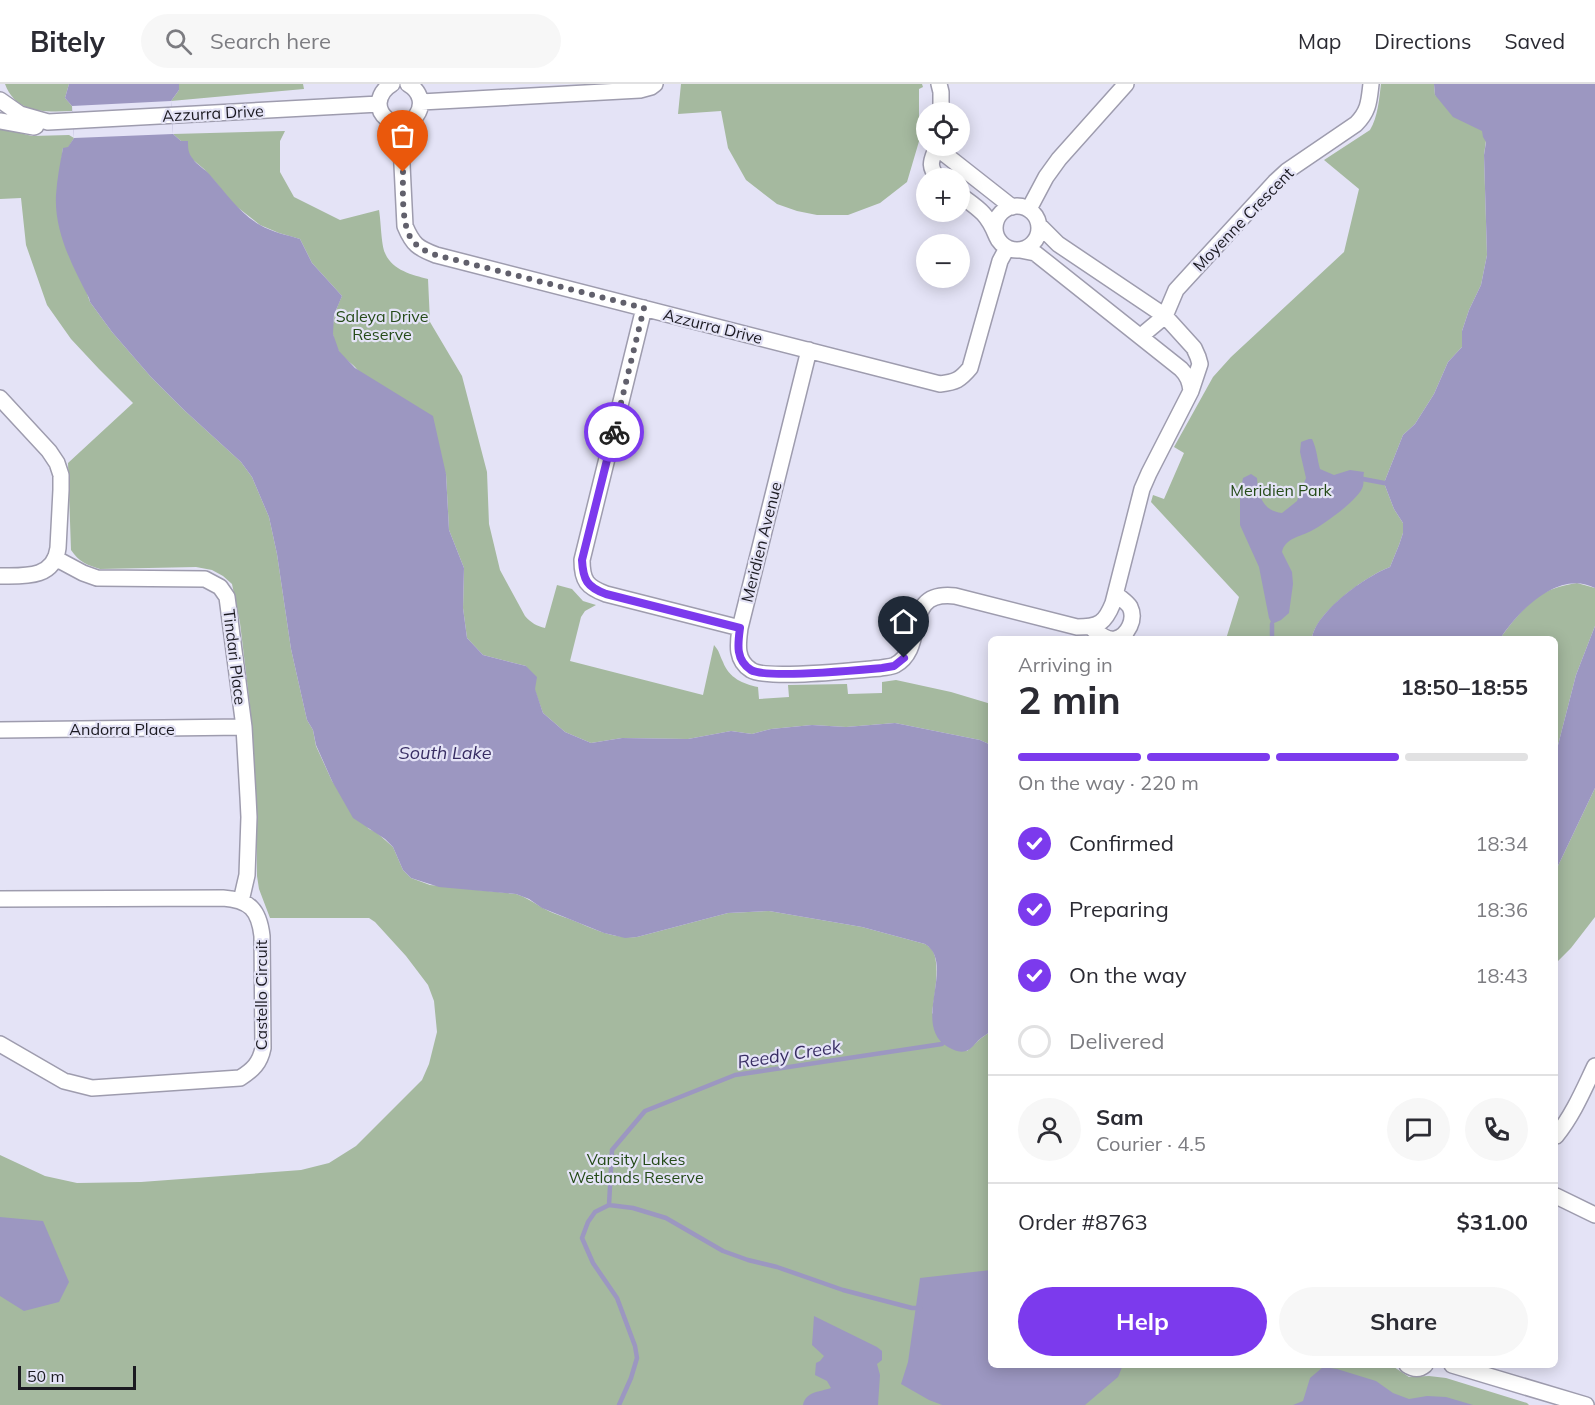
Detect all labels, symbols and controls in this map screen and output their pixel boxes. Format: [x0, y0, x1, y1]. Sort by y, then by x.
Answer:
search box [141, 14, 561, 68]
text: Bitely [30, 24, 105, 59]
icon: search [162, 25, 195, 58]
text: Search here [210, 27, 331, 55]
text: Map [1298, 28, 1341, 54]
text: Directions [1374, 28, 1471, 54]
text: Saved [1504, 28, 1565, 54]
street label: Azzurra Drive [162, 100, 264, 126]
map controls [916, 102, 970, 288]
button: locate [916, 102, 970, 156]
pin [377, 110, 428, 172]
icon: bag [386, 119, 419, 152]
street label: Moyenne Crescent [1188, 163, 1298, 275]
button: + [916, 168, 970, 222]
button: − [916, 234, 970, 288]
street label: Azzurra Drive [661, 304, 765, 348]
park label: Saleya Drive Reserve [336, 306, 428, 344]
courier [584, 402, 644, 462]
icon: bike [598, 416, 631, 449]
street label: Meridien Avenue [736, 480, 786, 604]
park label: Meridien Park [1230, 480, 1332, 500]
pin [878, 596, 929, 658]
icon: home [887, 605, 920, 638]
street label: Tindari Place [219, 608, 251, 706]
text: Arriving in [1018, 652, 1113, 677]
text: 18:50–18:55 [1400, 673, 1528, 701]
text: 2 min [1018, 675, 1121, 724]
street label: Andorra Place [69, 719, 175, 739]
water label: South Lake [399, 741, 492, 764]
text: On the way · 220 m [1018, 770, 1199, 795]
icon: check [1018, 827, 1051, 860]
text: Confirmed [1069, 829, 1174, 857]
text: 18:34 [1475, 831, 1528, 856]
icon: check [1018, 893, 1051, 926]
text: Preparing [1069, 895, 1169, 923]
text: 18:36 [1475, 897, 1528, 922]
street label: Castello Circuit [251, 939, 271, 1050]
icon: check [1018, 959, 1051, 992]
text: On the way [1069, 961, 1187, 989]
text: 18:43 [1475, 963, 1528, 988]
text: Delivered [1069, 1027, 1164, 1055]
water label: Reedy Creek [736, 1034, 843, 1074]
button: person [1018, 1098, 1081, 1161]
button: chat [1387, 1098, 1450, 1161]
button: phone [1465, 1098, 1528, 1161]
text: Sam [1096, 1103, 1144, 1131]
text: Courier · 4.5 [1096, 1131, 1206, 1156]
park label: Varsity Lakes Wetlands Reserve [568, 1149, 704, 1187]
text: Order #8763 [1018, 1208, 1148, 1236]
text: $31.00 [1457, 1208, 1528, 1236]
button: Help [1018, 1287, 1267, 1356]
button: Share [1279, 1287, 1528, 1356]
scale bar [18, 1363, 136, 1390]
text: 50 m [27, 1366, 64, 1386]

